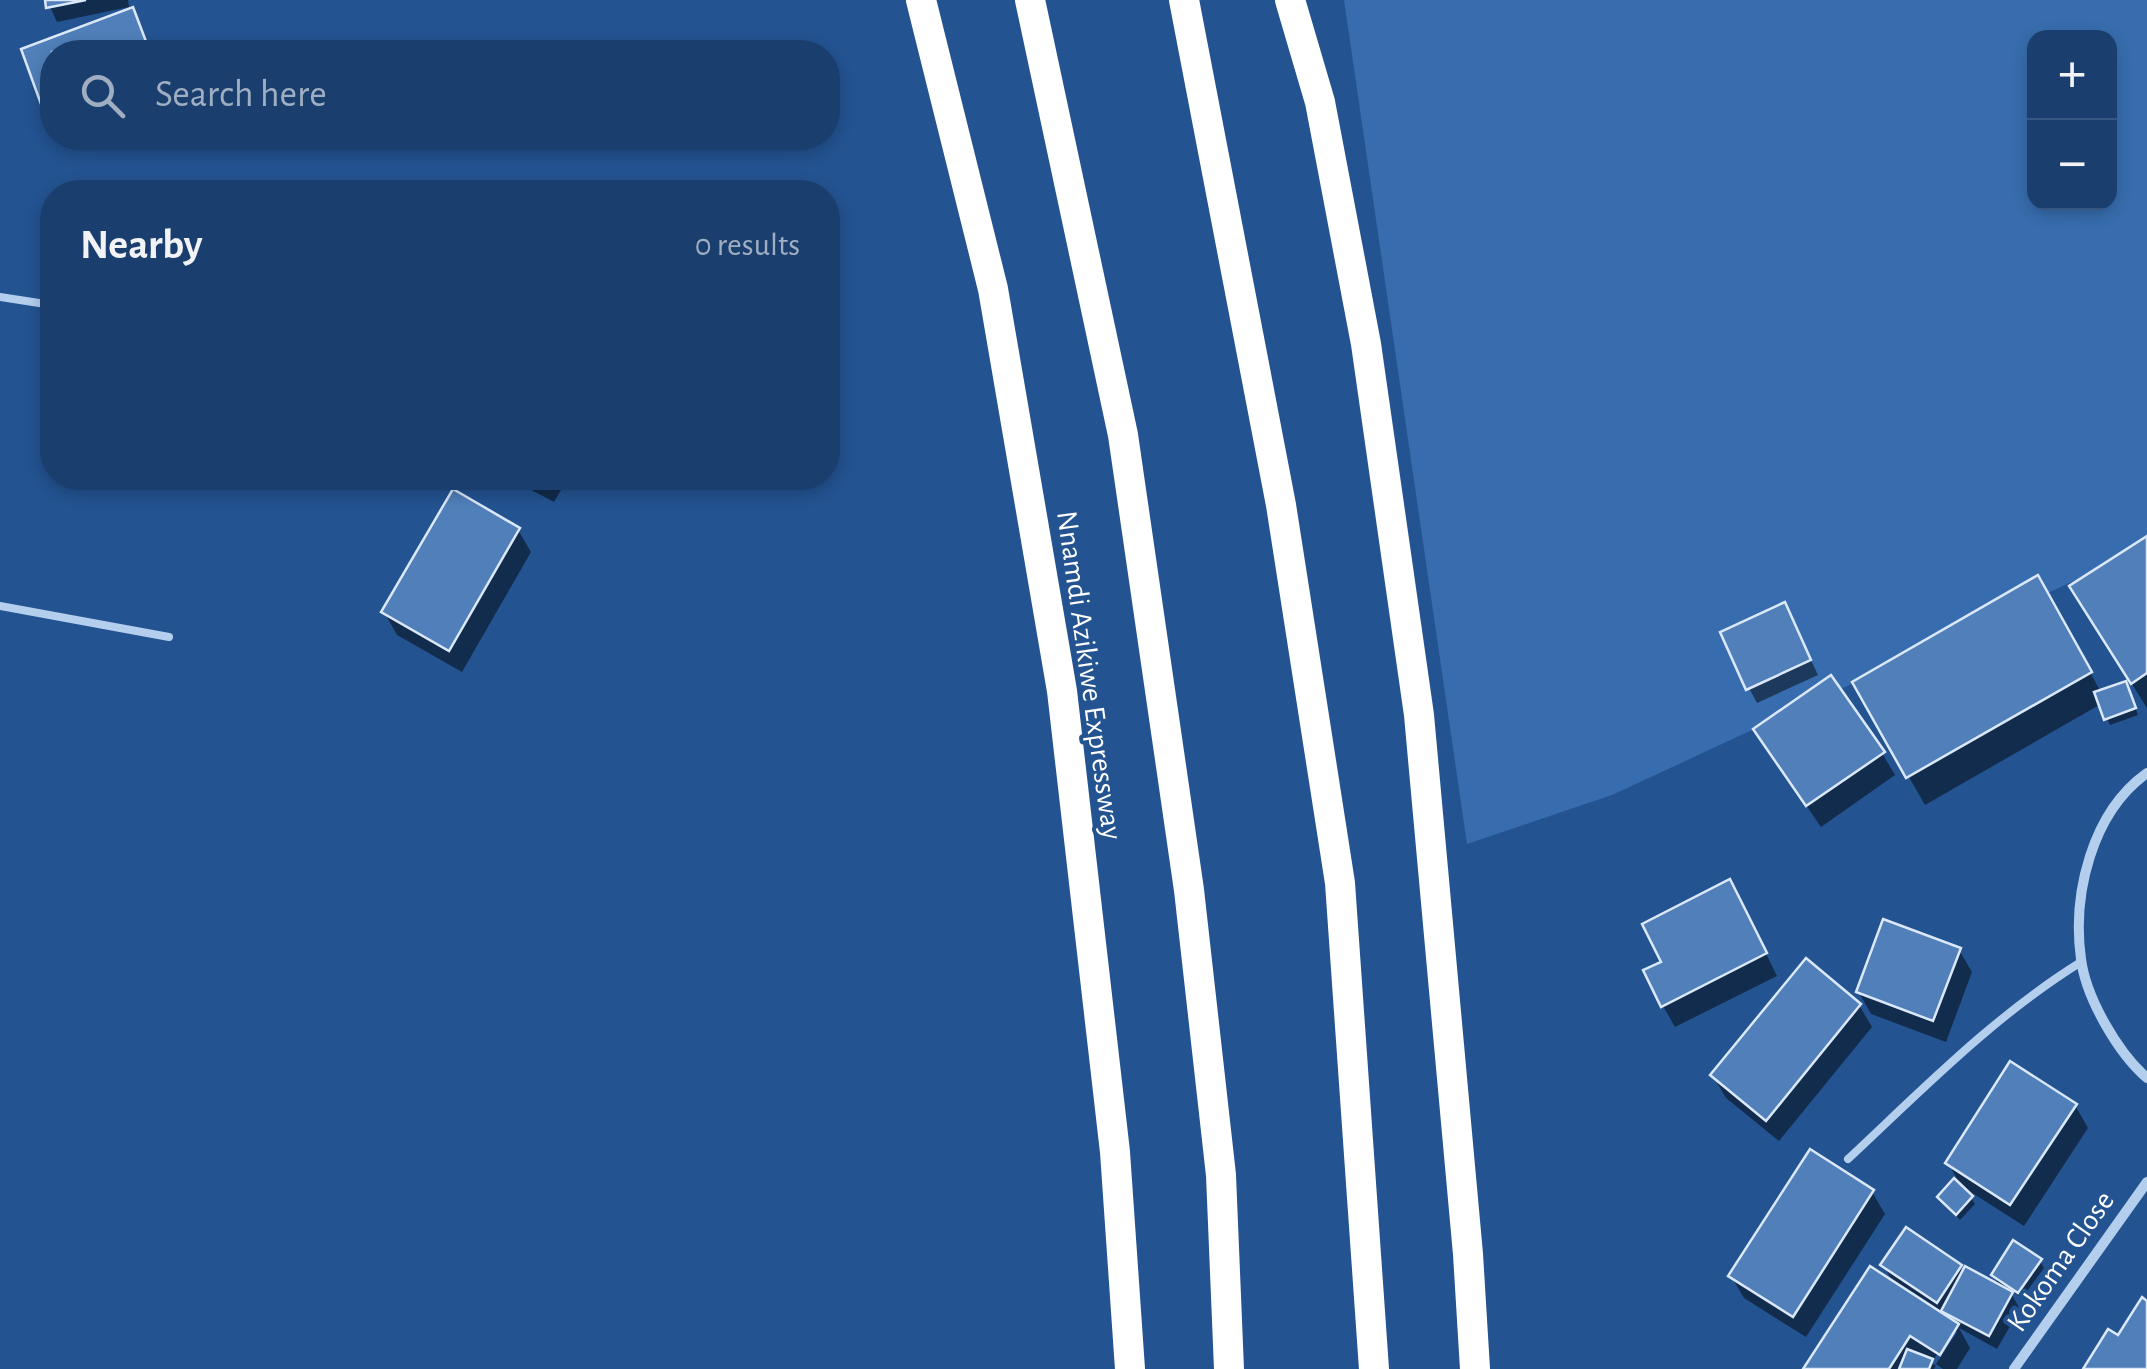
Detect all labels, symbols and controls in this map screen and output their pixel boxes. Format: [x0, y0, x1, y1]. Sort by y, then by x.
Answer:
map controls [2027, 30, 2117, 210]
button: + [2027, 30, 2117, 120]
search box [40, 40, 840, 150]
icon: search [75, 68, 130, 123]
text: Search here [155, 76, 327, 114]
button: − [2027, 120, 2117, 210]
text: Nearby [80, 224, 203, 266]
text: 0 results [695, 229, 800, 261]
street label: Nnamdi Azikiwe Expressway [1051, 509, 1127, 842]
street label: Kokoma Close [2002, 1186, 2120, 1337]

